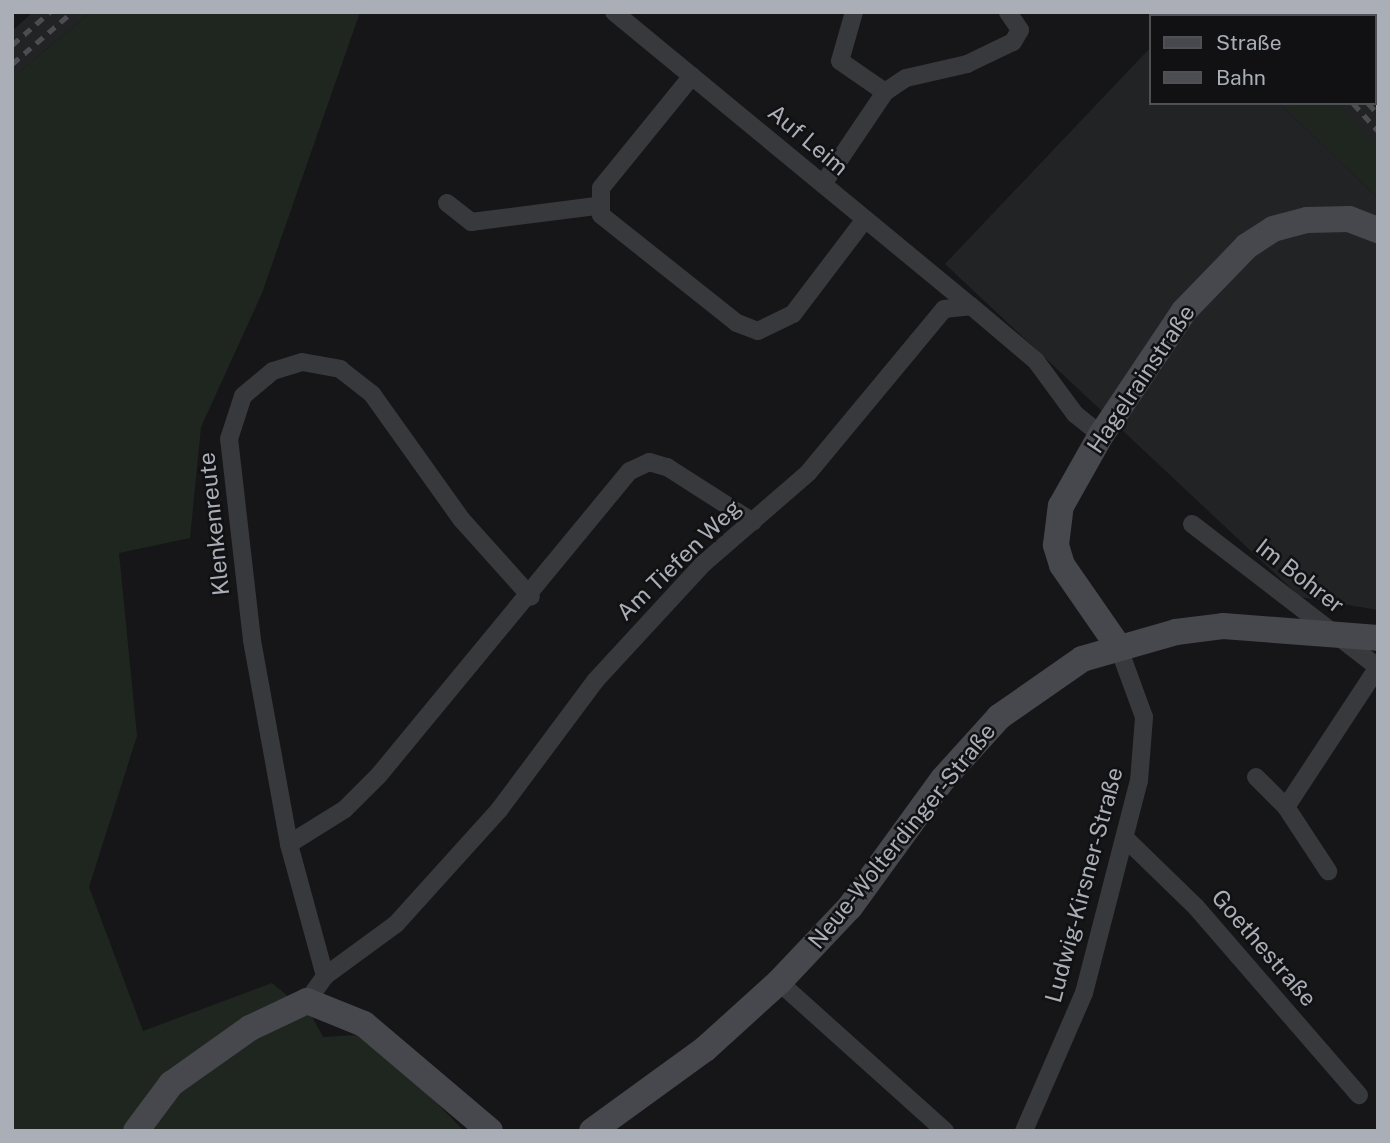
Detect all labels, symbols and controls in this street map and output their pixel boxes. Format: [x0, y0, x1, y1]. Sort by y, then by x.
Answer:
legend [1148, 14, 1376, 105]
text: Straße [1216, 30, 1282, 55]
text: Bahn [1216, 65, 1266, 90]
street label: Auf Leim [762, 99, 854, 181]
street label: Hagelrainstraße [1081, 300, 1201, 458]
street label: Klenkenreute [193, 451, 235, 597]
street label: Am Tiefen Weg [611, 494, 747, 626]
street label: Im Bohrer [1250, 533, 1350, 619]
street label: Neue-Wolterdinger-Straße [803, 718, 1001, 954]
street label: Ludwig-Kirsner-Straße [1039, 764, 1129, 1006]
street label: Goethestraße [1206, 884, 1322, 1012]

